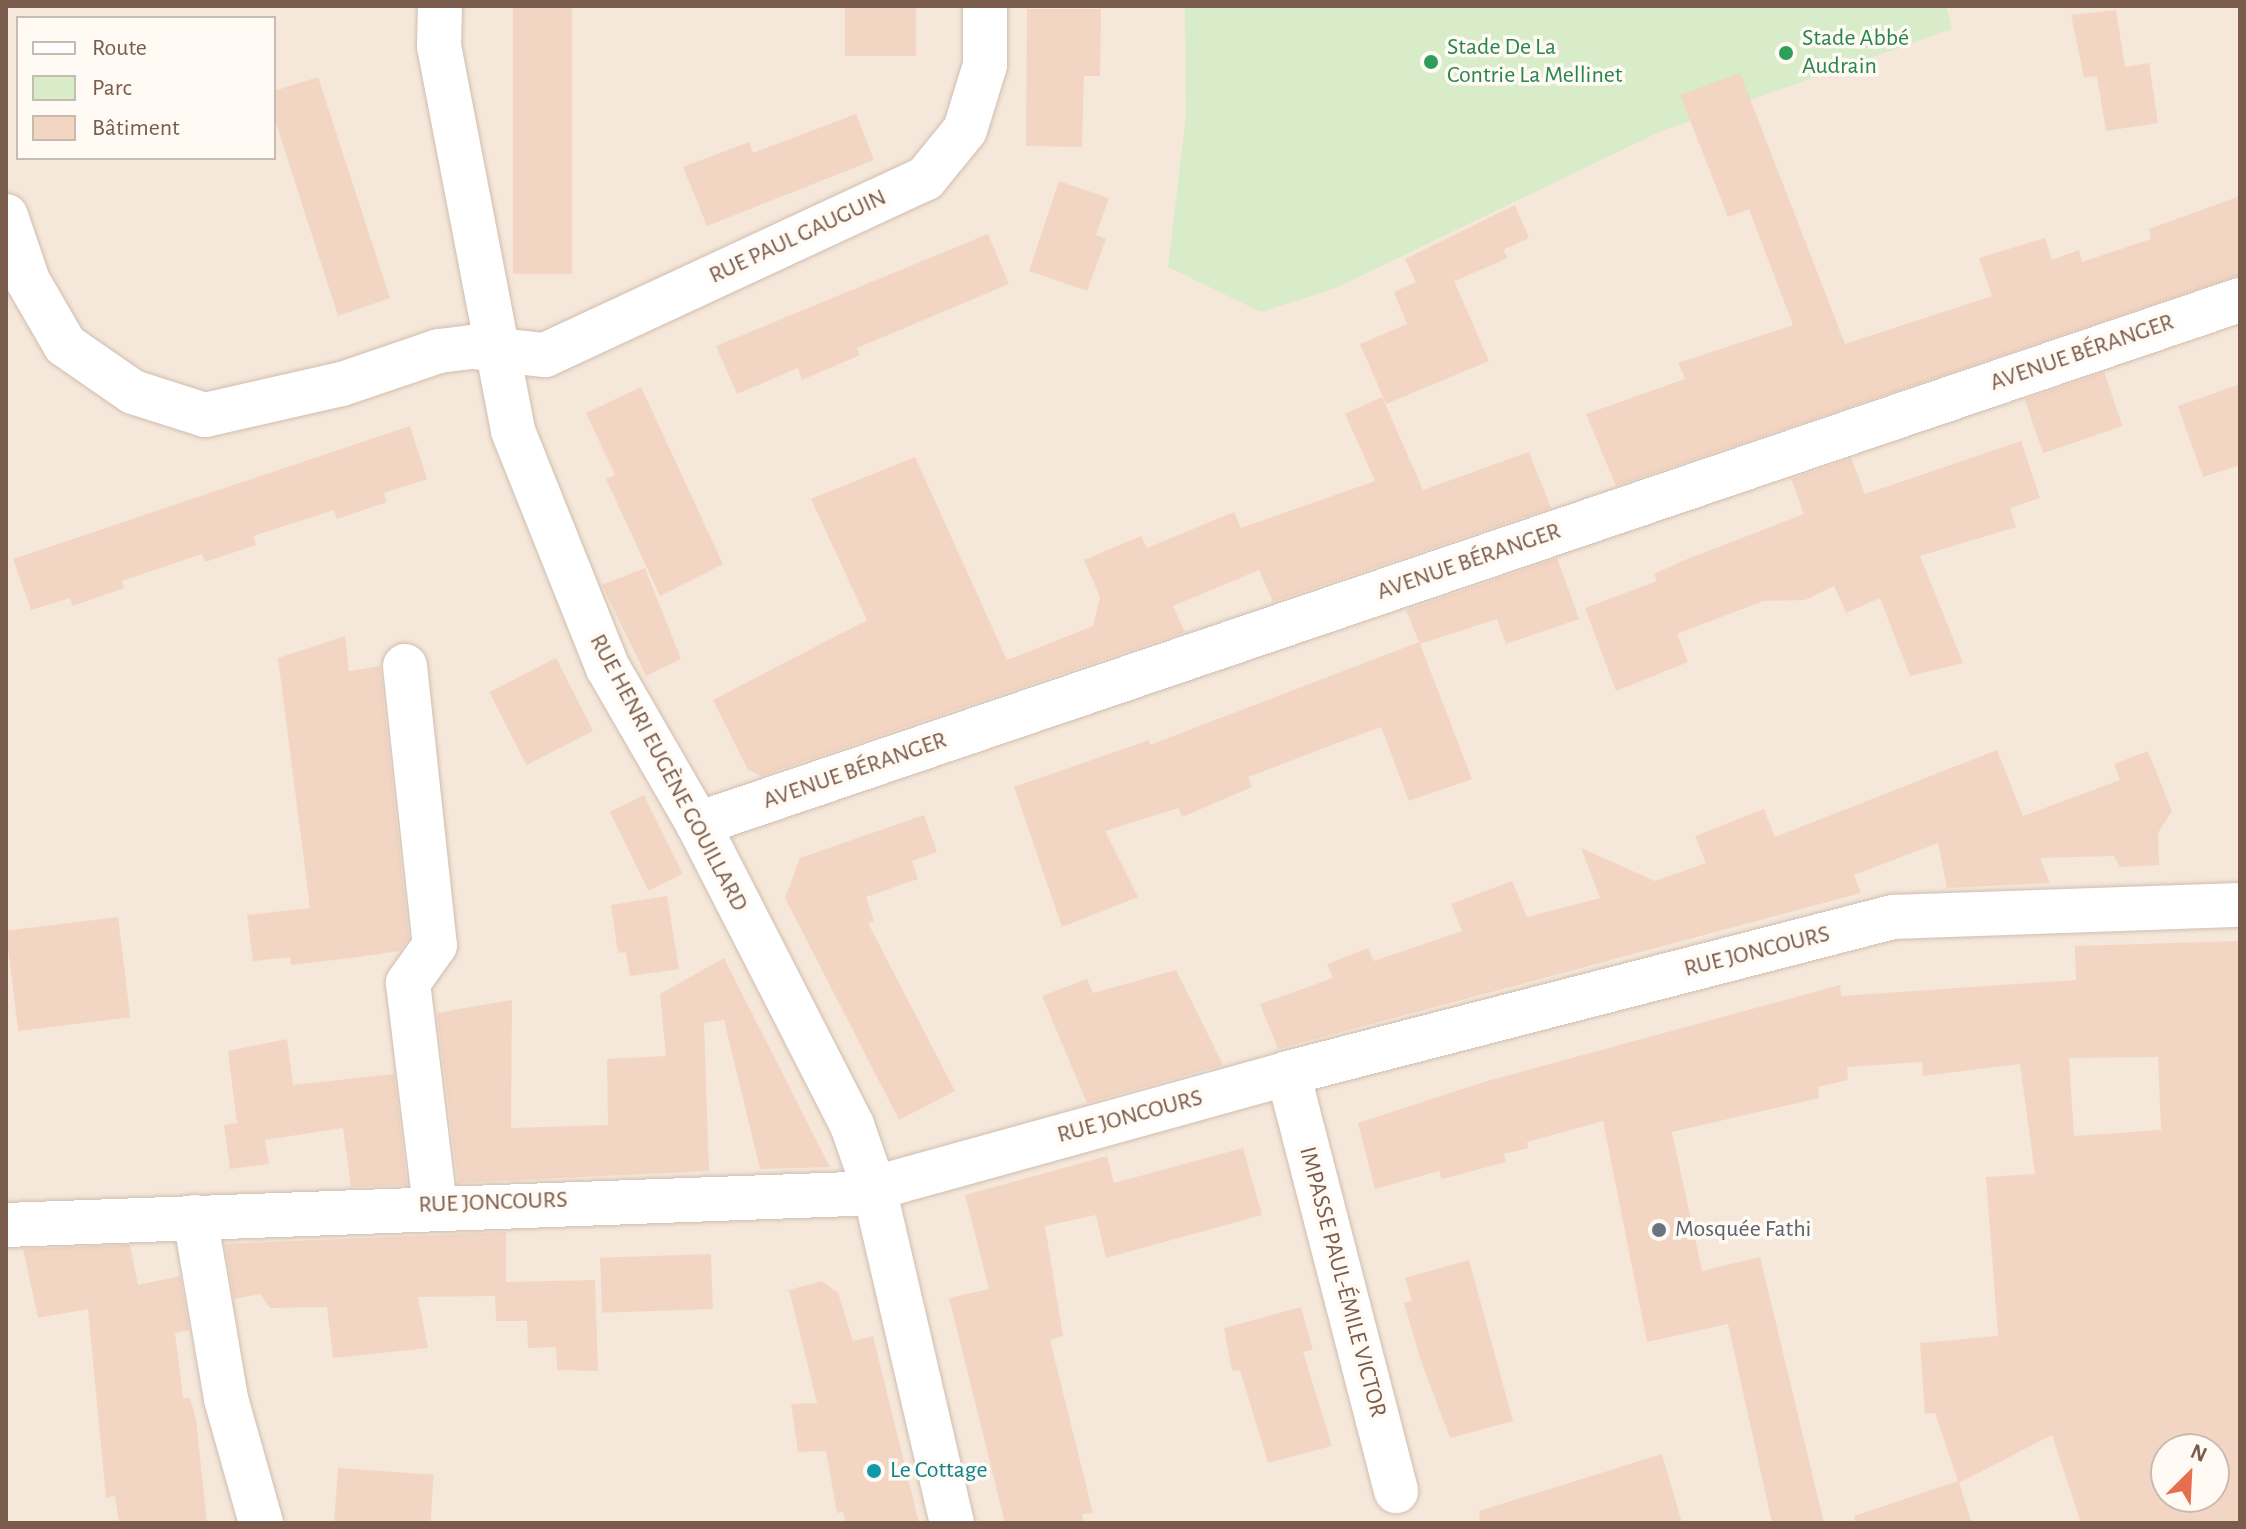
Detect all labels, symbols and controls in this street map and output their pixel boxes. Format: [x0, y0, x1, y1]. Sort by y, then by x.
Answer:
legend [16, 16, 276, 160]
place label: Stade Abbé Audrain [1802, 25, 1909, 81]
place label: Stade De La Contrie La Mellinet [1447, 34, 1622, 90]
text: Route [92, 36, 147, 60]
marker: Stade Abbé Audrain [1777, 44, 1795, 62]
marker: Stade De La Contrie La Mellinet [1422, 53, 1440, 71]
text: Parc [92, 76, 132, 100]
text: Bâtiment [92, 116, 180, 140]
street label: RUE PAUL GAUGUIN [705, 183, 891, 291]
street label: AVENUE BÉRANGER [1986, 308, 2178, 398]
street label: AVENUE BÉRANGER [1373, 517, 1565, 607]
street label: RUE HENRI EUGÈNE GOUILLARD [583, 630, 753, 916]
street label: AVENUE BÉRANGER [759, 726, 951, 816]
street label: RUE JONCOURS [1681, 920, 1833, 984]
street label: RUE JONCOURS [1054, 1084, 1206, 1150]
street label: IMPASSE PAUL-ÉMILE VICTOR [1292, 1144, 1392, 1420]
street label: RUE JONCOURS [418, 1186, 568, 1220]
place label: Mosquée Fathi [1675, 1216, 1811, 1244]
marker: Mosquée Fathi [1650, 1221, 1668, 1239]
north arrow [2150, 1433, 2230, 1513]
text: N [2187, 1440, 2210, 1466]
place label: Le Cottage [890, 1457, 988, 1485]
marker: Le Cottage [865, 1462, 883, 1480]

